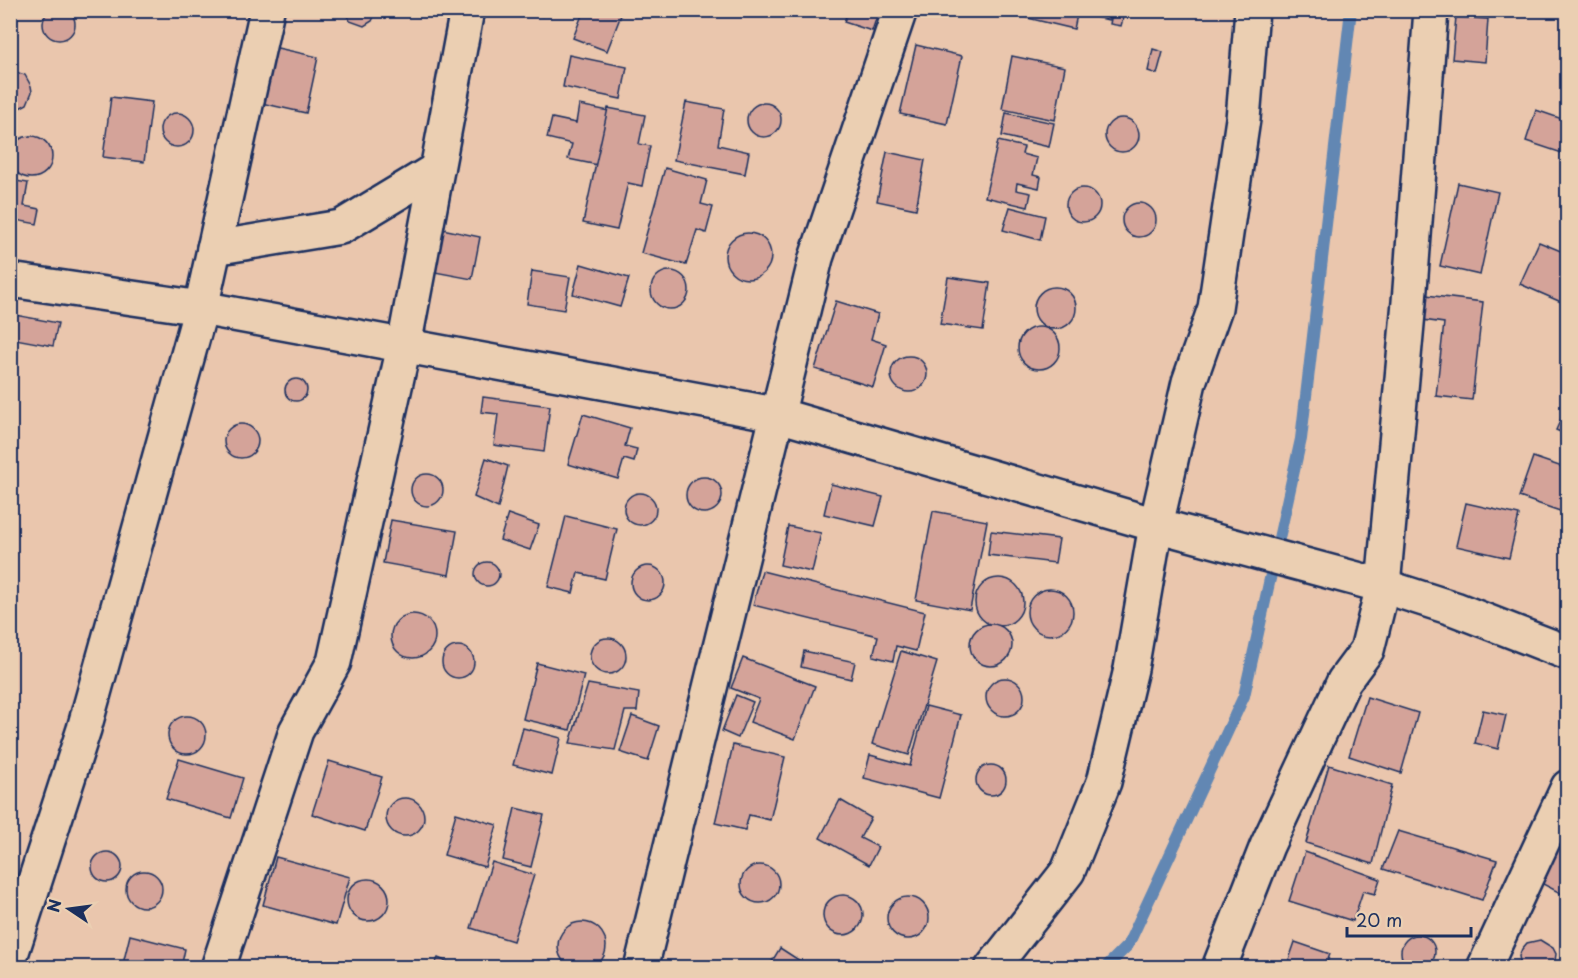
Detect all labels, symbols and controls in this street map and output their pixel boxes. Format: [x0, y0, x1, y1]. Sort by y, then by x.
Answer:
north arrow [39, 879, 99, 939]
text: N [40, 897, 67, 914]
scale bar [1347, 900, 1472, 938]
text: 20 m [1356, 906, 1402, 933]

